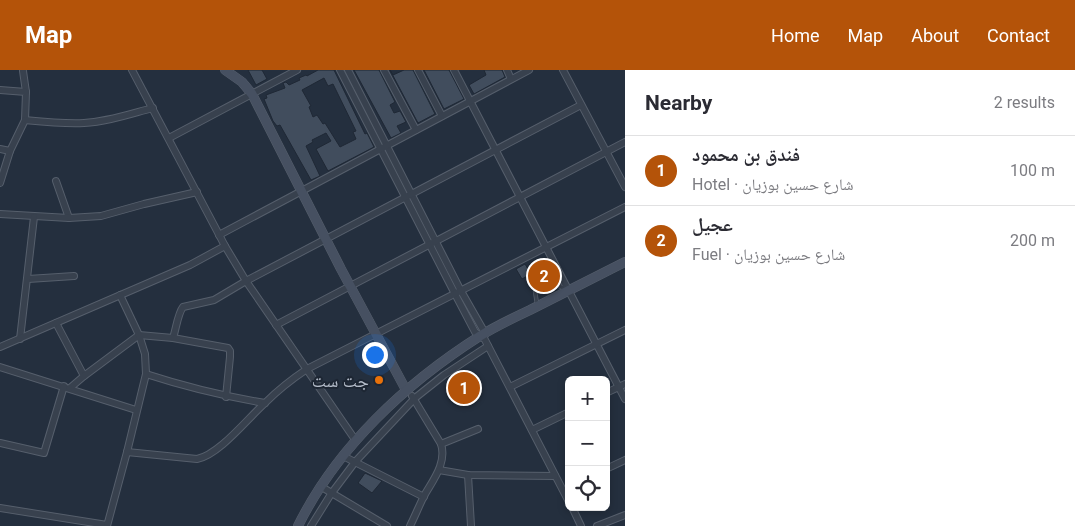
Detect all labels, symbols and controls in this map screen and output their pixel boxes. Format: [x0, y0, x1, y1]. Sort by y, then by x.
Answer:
text: Map [25, 21, 72, 49]
text: Home [771, 25, 820, 46]
text: Map [848, 25, 883, 46]
text: About [911, 25, 959, 46]
text: Contact [987, 25, 1050, 46]
text: Nearby [645, 91, 712, 115]
text: 2 results [994, 93, 1055, 112]
text: فندق بن محمود [692, 143, 800, 166]
text: 1 [656, 161, 666, 180]
text: 100 m [1010, 161, 1055, 180]
text: Hotel · شارع حسين بوزيان [692, 175, 854, 194]
text: عجيل [692, 213, 733, 236]
text: 2 [656, 231, 666, 250]
text: 200 m [1010, 231, 1055, 250]
text: Fuel · شارع حسين بوزيان [692, 245, 845, 264]
pin: 2 [528, 257, 560, 295]
your location [362, 342, 388, 368]
pin: 1 [448, 369, 480, 407]
place label: جت ست [312, 370, 369, 391]
marker: جت ست [373, 374, 385, 386]
map controls [565, 376, 610, 511]
button: + [565, 376, 610, 421]
button: − [565, 421, 610, 466]
button: locate [565, 466, 610, 511]

